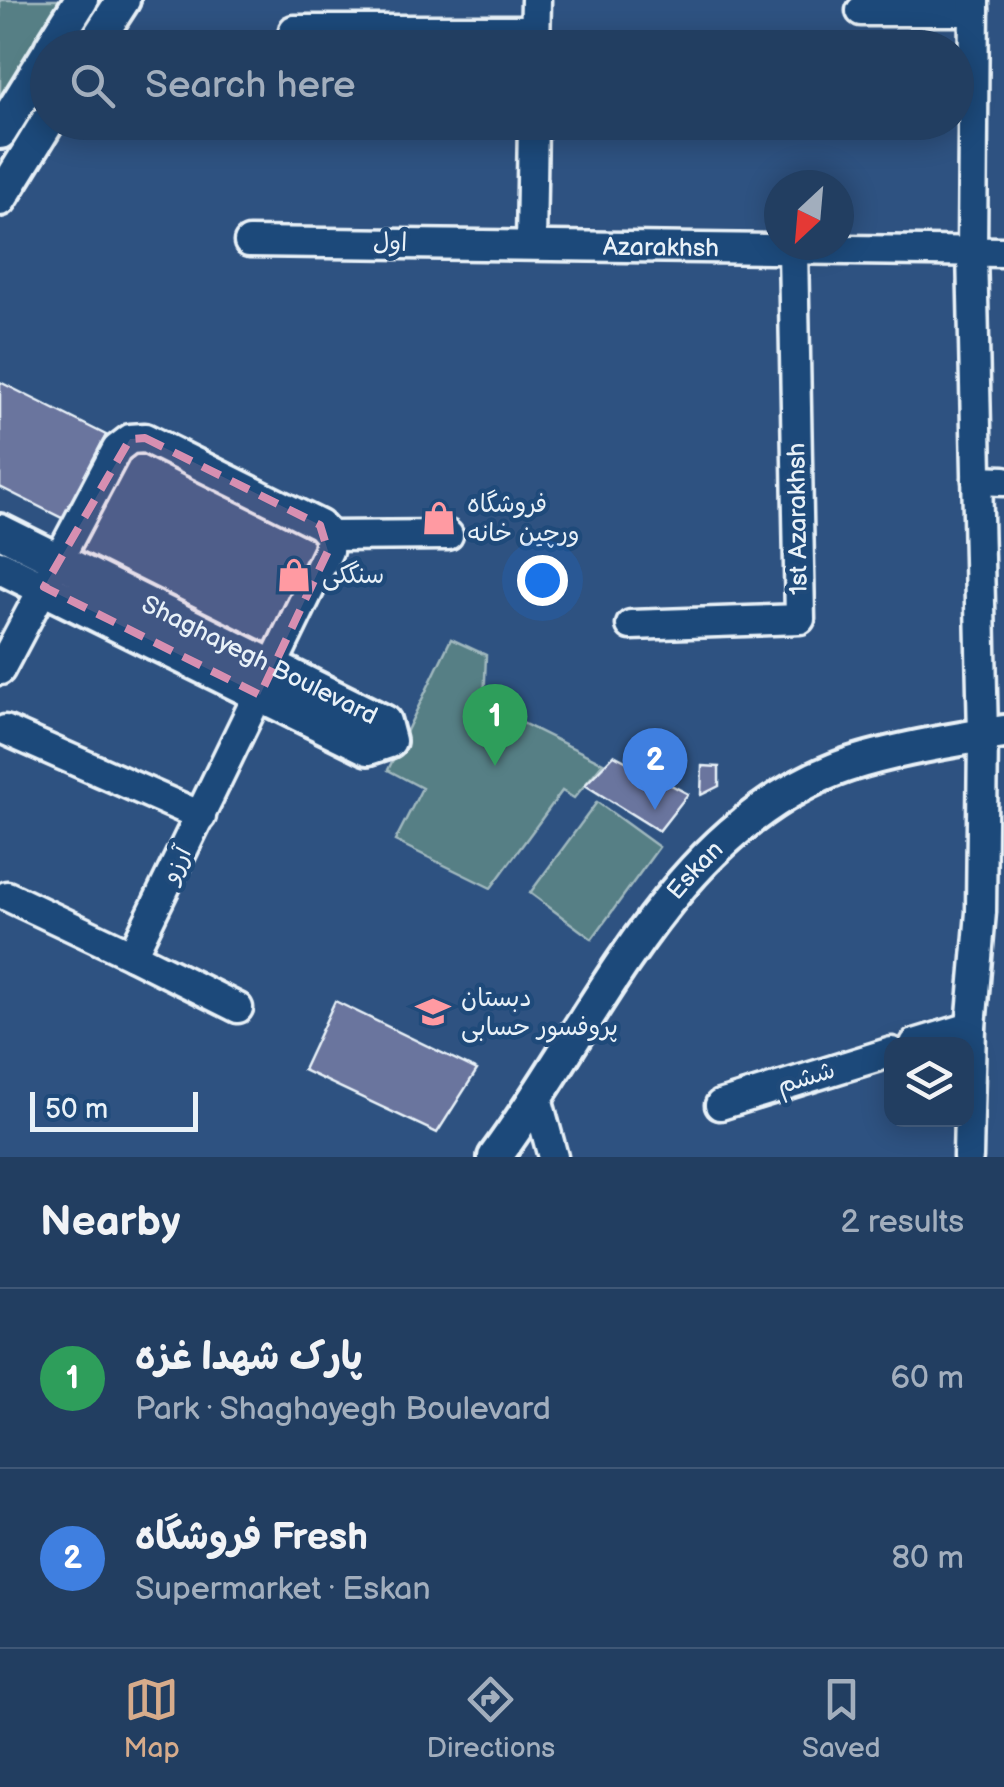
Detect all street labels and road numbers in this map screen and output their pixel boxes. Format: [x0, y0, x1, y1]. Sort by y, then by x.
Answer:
street label: اول [372, 227, 408, 259]
street label: Azarakhsh [603, 231, 719, 264]
street label: 1st Azarakhsh [781, 442, 815, 596]
street label: Shaghayegh Boulevard [137, 589, 383, 732]
street label: Eskan [660, 834, 730, 906]
street label: آرزو [154, 841, 199, 890]
street label: ششم [773, 1055, 839, 1103]

